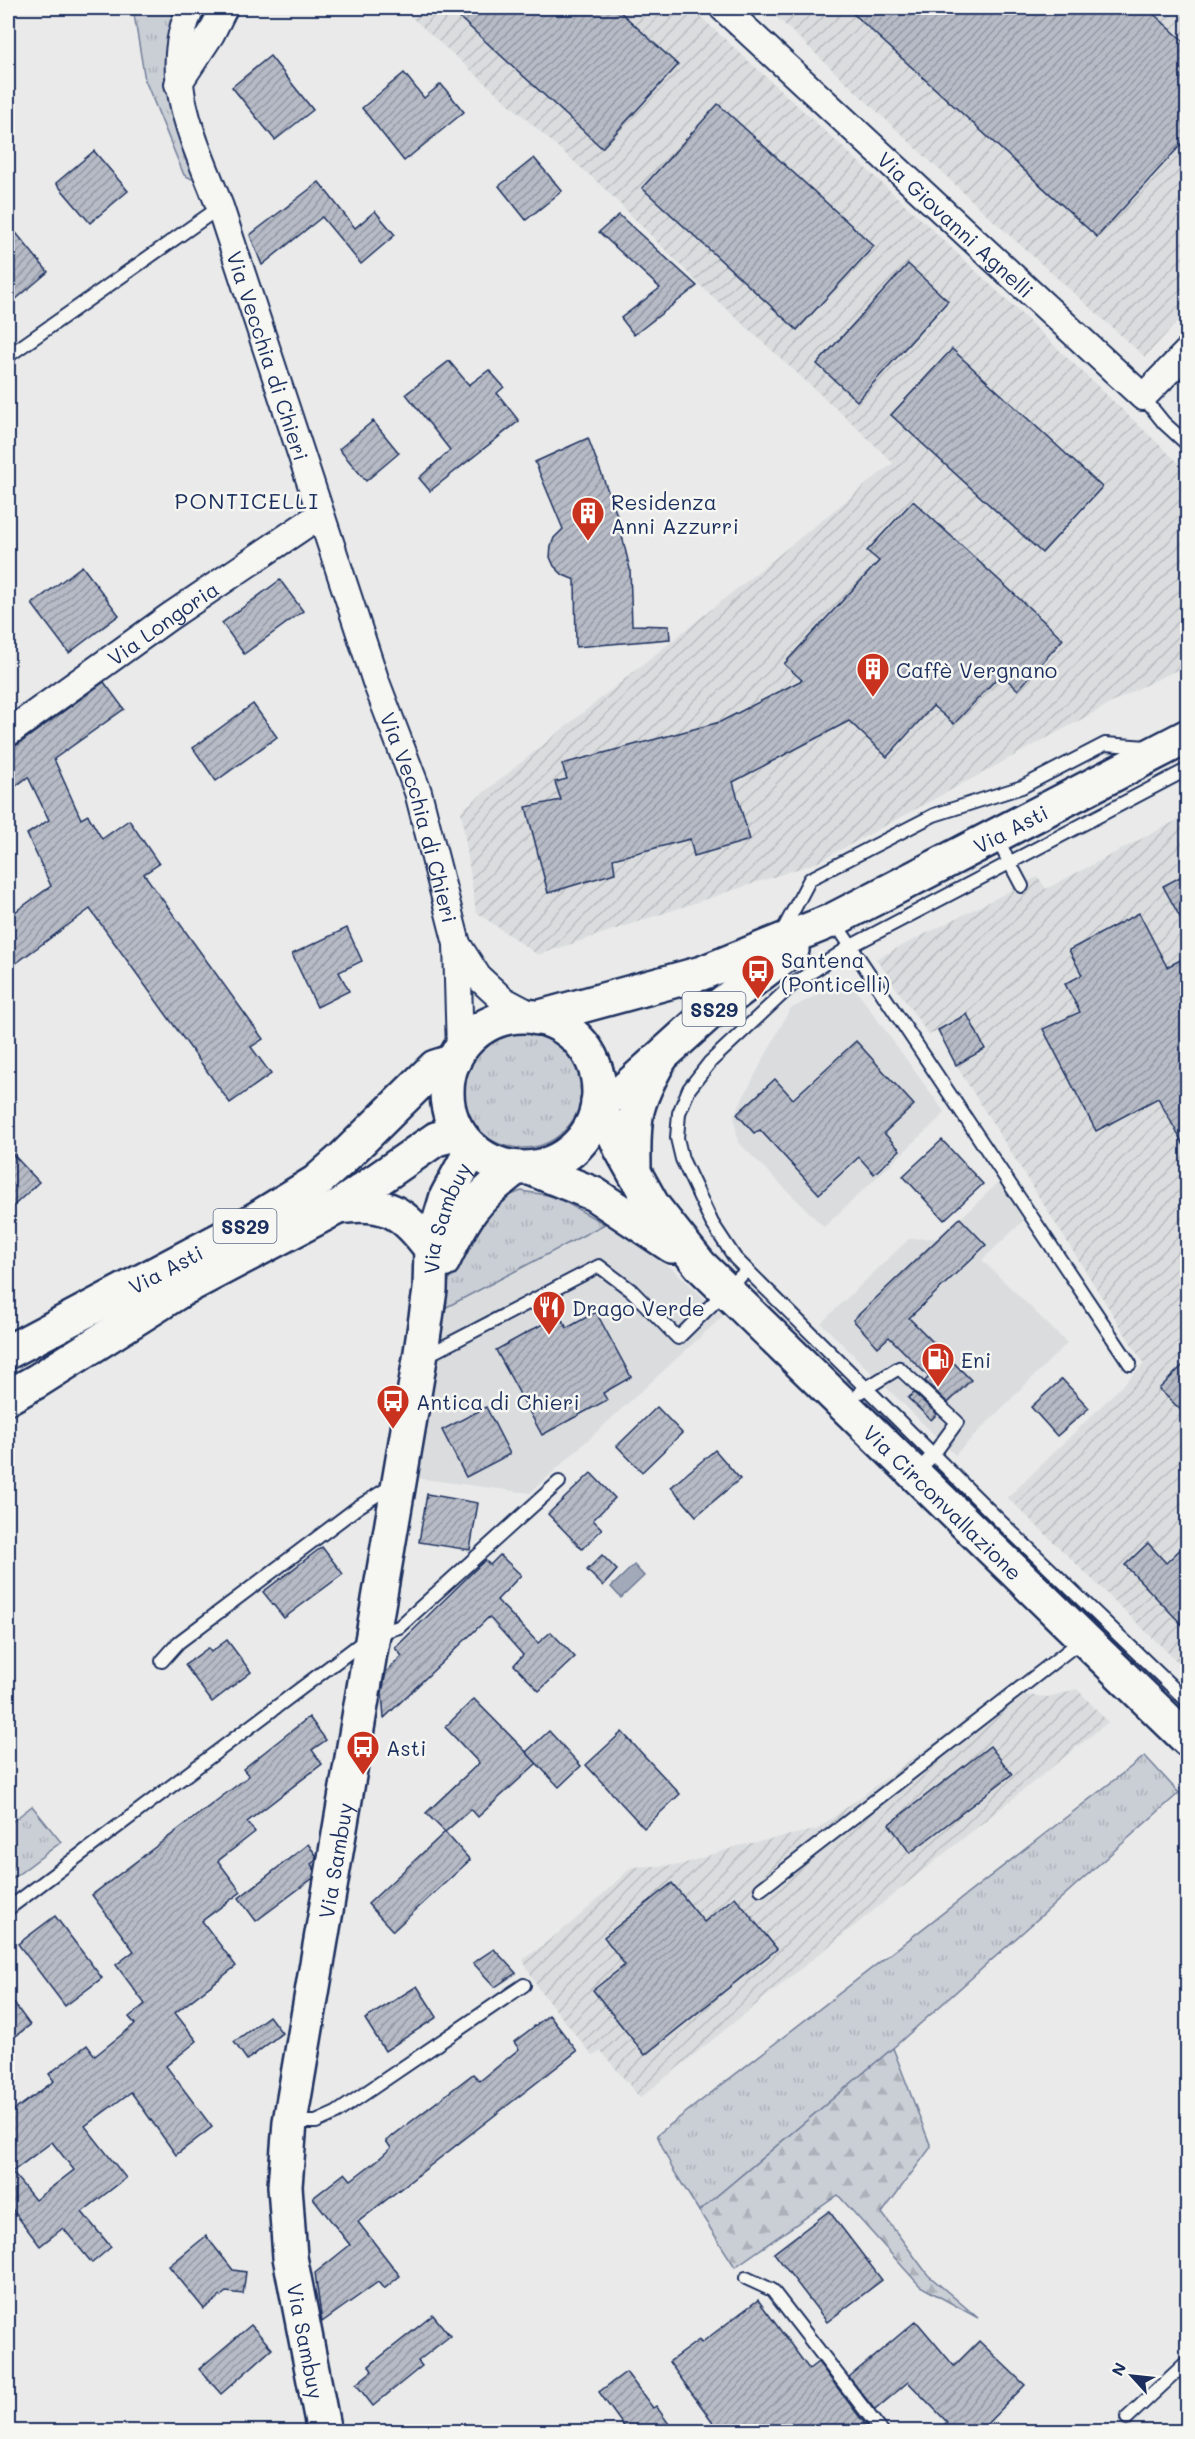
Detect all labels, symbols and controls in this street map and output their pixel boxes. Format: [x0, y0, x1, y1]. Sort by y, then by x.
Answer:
street label: Via Giovanni Agnelli [873, 145, 1040, 303]
street label: Via Vecchia di Chieri [222, 247, 316, 464]
district label: PONTICELLI [174, 486, 320, 515]
place label: Residenza Anni Azzurri [611, 488, 739, 539]
building icon: Residenza Anni Azzurri [570, 495, 606, 542]
street label: Via Longoria [102, 574, 223, 671]
building icon: Caffè Vergnano [855, 651, 891, 698]
place label: Caffè Vergnano [896, 656, 1057, 683]
street label: Via Vecchia di Chieri [375, 708, 464, 925]
street label: Via Asti [968, 798, 1052, 859]
place label: Santena (Ponticelli) [781, 946, 890, 997]
bus stop icon: Santena (Ponticelli) [740, 953, 776, 1000]
road number: SS29 [682, 992, 746, 1026]
street label: Via Sambuy [417, 1157, 476, 1274]
road number: SS29 [214, 1209, 276, 1243]
street label: Via Asti [123, 1238, 207, 1299]
restaurant icon: Drago Verde [531, 1289, 567, 1336]
place label: Drago Verde [572, 1294, 705, 1321]
fuel station icon: Eni [920, 1341, 956, 1388]
place label: Eni [961, 1346, 991, 1373]
bus stop icon: Antica di Chieri [375, 1383, 411, 1430]
place label: Antica di Chieri [416, 1388, 580, 1415]
street label: Via Circonvallazione [858, 1419, 1028, 1585]
bus stop icon: Asti [345, 1729, 381, 1776]
place label: Asti [386, 1734, 426, 1761]
street label: Via Sambuy [311, 1800, 358, 1921]
street label: Via Sambuy [282, 2281, 330, 2401]
north arrow [1102, 2346, 1162, 2406]
text: N [1106, 2359, 1130, 2379]

